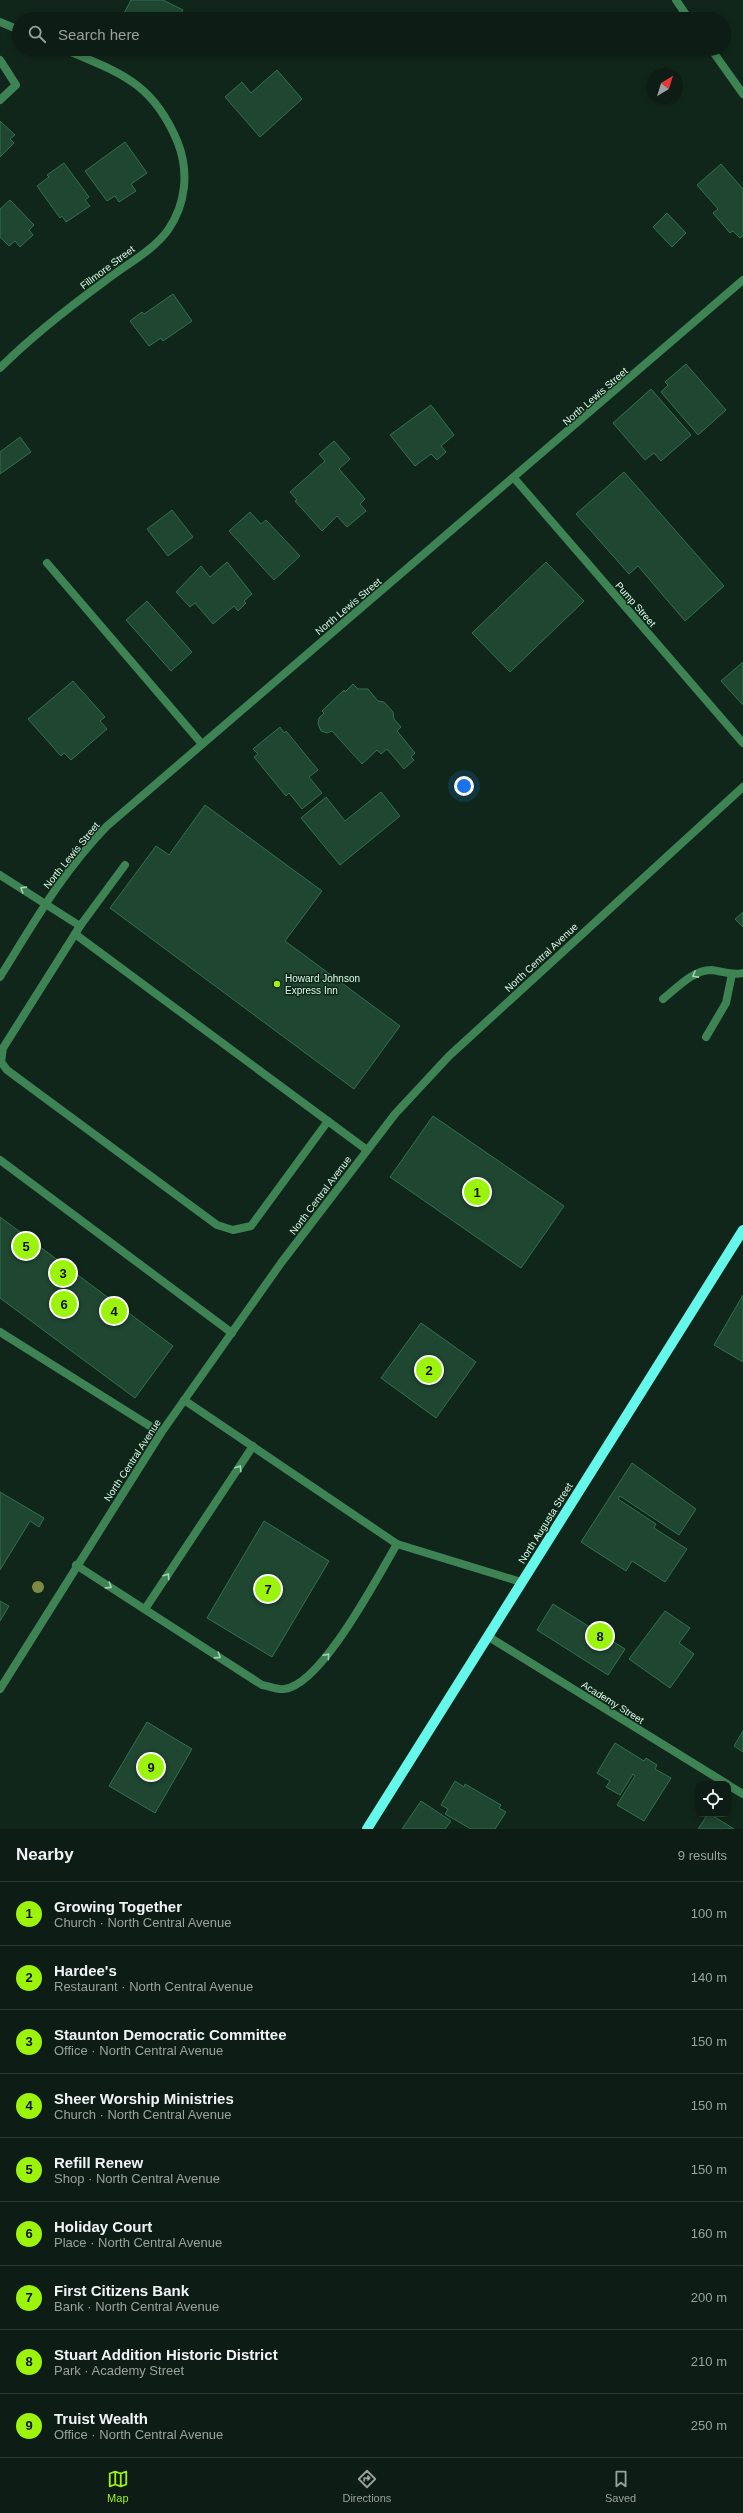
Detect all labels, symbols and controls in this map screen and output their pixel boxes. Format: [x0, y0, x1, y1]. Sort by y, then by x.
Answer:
search box [12, 12, 731, 56]
icon: search [26, 23, 48, 45]
text: Search here [58, 26, 140, 43]
north arrow [647, 68, 683, 104]
street label: Fillmore Street [78, 243, 137, 291]
street label: North Lewis Street [561, 365, 630, 428]
street label: North Lewis Street [313, 576, 384, 637]
street label: Pump Street [613, 580, 658, 629]
your location [454, 776, 474, 796]
street label: North Lewis Street [41, 820, 102, 891]
one-way arrow [20, 887, 27, 894]
street label: North Central Avenue [503, 921, 580, 994]
one-way arrow [692, 971, 699, 978]
place label: Howard Johnson Express Inn [285, 973, 360, 996]
marker: Howard Johnson Express Inn [272, 979, 282, 989]
street label: North Central Avenue [287, 1154, 354, 1237]
pin: 1 [464, 1177, 490, 1207]
pin: 5 [13, 1231, 39, 1261]
pin: 3 [50, 1258, 76, 1288]
pin: 6 [51, 1289, 77, 1319]
pin: 4 [101, 1296, 127, 1326]
pin: 2 [416, 1355, 442, 1385]
street label: North Central Avenue [102, 1417, 163, 1503]
one-way arrow [234, 1465, 241, 1472]
street label: North Augusta Street [516, 1481, 575, 1566]
one-way arrow [162, 1574, 169, 1581]
pin: 7 [255, 1574, 281, 1604]
one-way arrow [105, 1581, 112, 1588]
pin: 8 [587, 1621, 613, 1651]
one-way arrow [214, 1651, 221, 1659]
one-way arrow [323, 1653, 330, 1661]
street label: Academy Street [580, 1679, 646, 1726]
pin: 9 [138, 1752, 164, 1782]
map controls [695, 1781, 731, 1817]
button: locate [695, 1781, 731, 1817]
text: Nearby [16, 1845, 74, 1864]
text: 9 results [678, 1848, 727, 1863]
text: Growing Together [54, 1898, 182, 1915]
text: 1 [25, 1906, 33, 1921]
text: 100 m [691, 1906, 727, 1921]
text: Church · North Central Avenue [54, 1915, 232, 1930]
text: Hardee's [54, 1962, 117, 1979]
text: 2 [25, 1970, 33, 1985]
text: 140 m [691, 1970, 727, 1985]
text: Restaurant · North Central Avenue [54, 1979, 253, 1994]
text: Staunton Democratic Committee [54, 2026, 287, 2043]
text: 3 [25, 2034, 33, 2049]
text: 150 m [691, 2034, 727, 2049]
text: Office · North Central Avenue [54, 2043, 223, 2058]
text: Sheer Worship Ministries [54, 2090, 234, 2107]
text: 4 [25, 2098, 33, 2113]
text: 150 m [691, 2098, 727, 2113]
text: Church · North Central Avenue [54, 2107, 232, 2122]
text: Refill Renew [54, 2154, 143, 2171]
text: 5 [25, 2162, 33, 2177]
text: 150 m [691, 2162, 727, 2177]
text: Shop · North Central Avenue [54, 2171, 220, 2186]
text: Holiday Court [54, 2218, 152, 2235]
text: 6 [25, 2226, 33, 2241]
text: 160 m [691, 2226, 727, 2241]
text: Place · North Central Avenue [54, 2235, 222, 2250]
text: First Citizens Bank [54, 2282, 189, 2299]
text: 7 [25, 2290, 33, 2305]
text: 200 m [691, 2290, 727, 2305]
text: Bank · North Central Avenue [54, 2299, 219, 2314]
text: Stuart Addition Historic District [54, 2346, 278, 2363]
text: 8 [25, 2354, 33, 2369]
text: 210 m [691, 2354, 727, 2369]
text: Park · Academy Street [54, 2363, 184, 2378]
text: Truist Wealth [54, 2410, 148, 2427]
text: 9 [25, 2418, 33, 2433]
text: 250 m [691, 2418, 727, 2433]
text: Office · North Central Avenue [54, 2427, 223, 2442]
tab: Map [107, 2468, 129, 2504]
tab: Directions [342, 2468, 391, 2504]
tab: Saved [605, 2468, 636, 2504]

